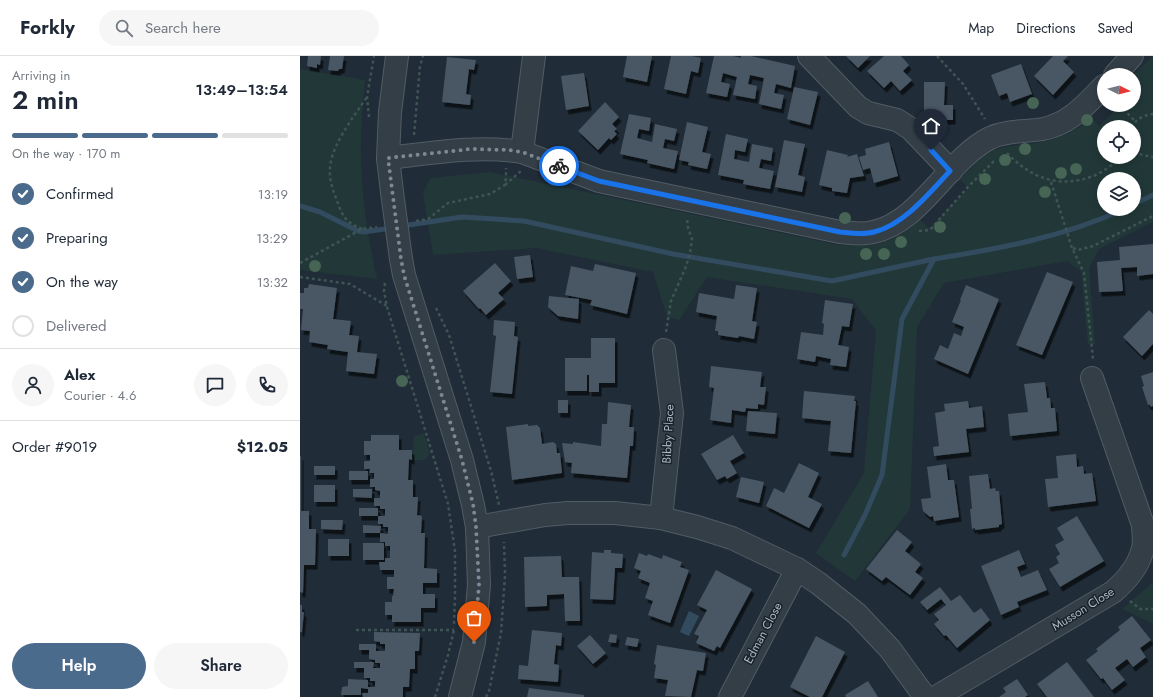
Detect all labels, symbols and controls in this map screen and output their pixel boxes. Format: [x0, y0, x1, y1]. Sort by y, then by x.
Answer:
search box [99, 10, 379, 46]
text: Forkly [20, 14, 75, 41]
icon: search [113, 17, 135, 39]
text: Search here [145, 17, 221, 39]
text: Map [968, 18, 994, 38]
text: Directions [1016, 18, 1076, 38]
text: Saved [1098, 18, 1133, 38]
text: Arriving in [12, 66, 70, 85]
north arrow [1097, 68, 1141, 112]
map controls [1097, 68, 1141, 216]
text: 13:49–13:54 [196, 79, 288, 101]
text: 2 min [12, 81, 79, 119]
pin [914, 109, 948, 150]
icon: home [920, 115, 942, 137]
button: locate [1097, 120, 1141, 164]
text: On the way · 170 m [12, 144, 121, 163]
courier [539, 146, 579, 186]
icon: bike [548, 155, 570, 177]
button: layers [1097, 172, 1141, 216]
icon: check [12, 183, 34, 205]
text: Confirmed [46, 183, 114, 205]
text: 13:19 [258, 185, 288, 204]
icon: check [12, 227, 34, 249]
text: Preparing [46, 227, 108, 249]
text: 13:29 [256, 229, 288, 248]
icon: check [12, 271, 34, 293]
text: On the way [46, 271, 118, 293]
text: 13:32 [257, 273, 288, 292]
text: Delivered [46, 315, 107, 337]
button: person [12, 364, 54, 406]
text: Alex [64, 364, 95, 386]
button: chat [194, 364, 236, 406]
button: phone [246, 364, 288, 406]
text: Courier · 4.6 [64, 386, 137, 405]
street label: Bibby Place [657, 404, 679, 464]
text: Order #9019 [12, 436, 97, 458]
text: $12.05 [237, 436, 288, 458]
street label: Musson Close [1048, 583, 1118, 635]
street label: Edman Close [739, 599, 787, 667]
pin [457, 601, 491, 642]
icon: bag [463, 607, 485, 629]
button: Help [12, 643, 146, 689]
button: Share [154, 643, 288, 689]

